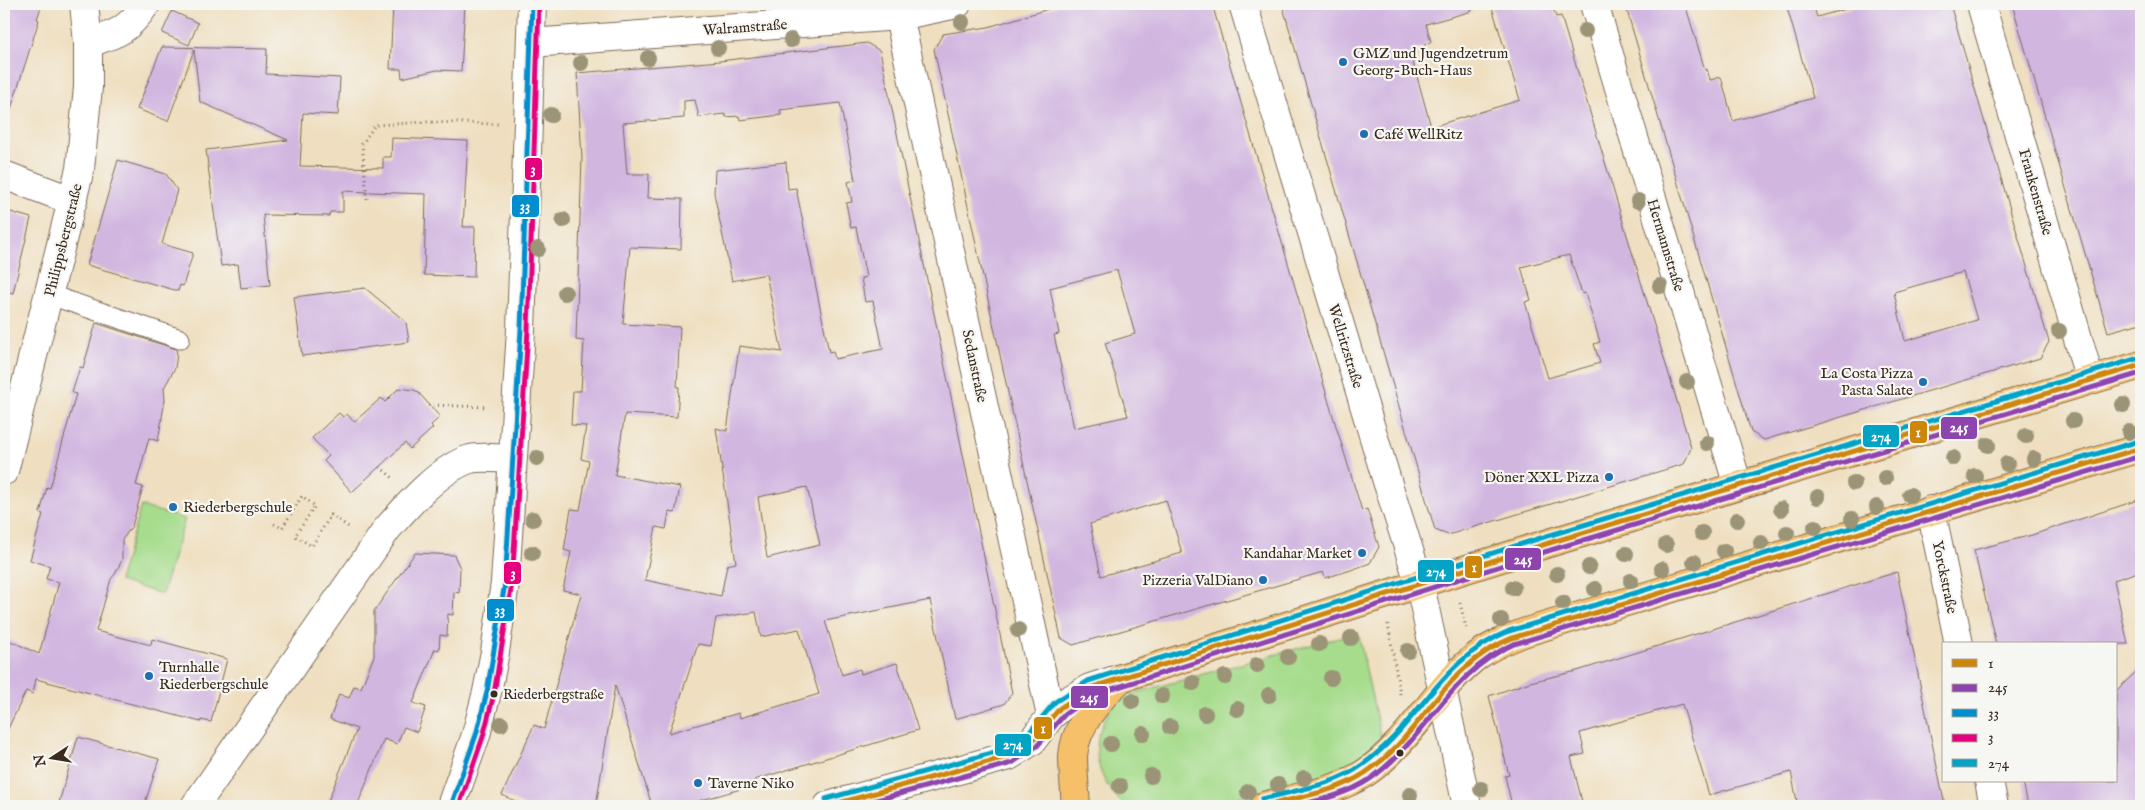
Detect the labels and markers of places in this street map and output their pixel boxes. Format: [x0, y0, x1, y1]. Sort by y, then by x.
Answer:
place label: GMZ und Jugendzetrum Georg-Buch-Haus [1353, 44, 1509, 80]
marker: GMZ und Jugendzetrum Georg-Buch-Haus [1337, 56, 1349, 68]
place label: Café WellRitz [1374, 125, 1463, 144]
marker: Café WellRitz [1358, 128, 1370, 140]
place label: La Costa Pizza Pasta Salate [1821, 364, 1914, 400]
marker: La Costa Pizza Pasta Salate [1917, 376, 1929, 388]
place label: Döner XXL Pizza [1484, 468, 1600, 487]
marker: Döner XXL Pizza [1603, 471, 1615, 483]
place label: Riederbergschule [183, 498, 293, 517]
marker: Riederbergschule [167, 501, 179, 513]
place label: Kandahar Market [1243, 544, 1352, 563]
marker: Kandahar Market [1356, 547, 1368, 559]
place label: Pizzeria ValDiano [1142, 571, 1253, 590]
marker: Pizzeria ValDiano [1257, 574, 1269, 586]
place label: Turnhalle Riederbergschule [159, 658, 269, 694]
marker: Turnhalle Riederbergschule [143, 670, 155, 682]
place label: Riederbergstraße [503, 686, 605, 704]
marker: Riederbergstraße [489, 689, 499, 699]
unlabelled marker [1395, 748, 1405, 758]
place label: Taverne Niko [708, 774, 794, 793]
marker: Taverne Niko [692, 777, 704, 789]

